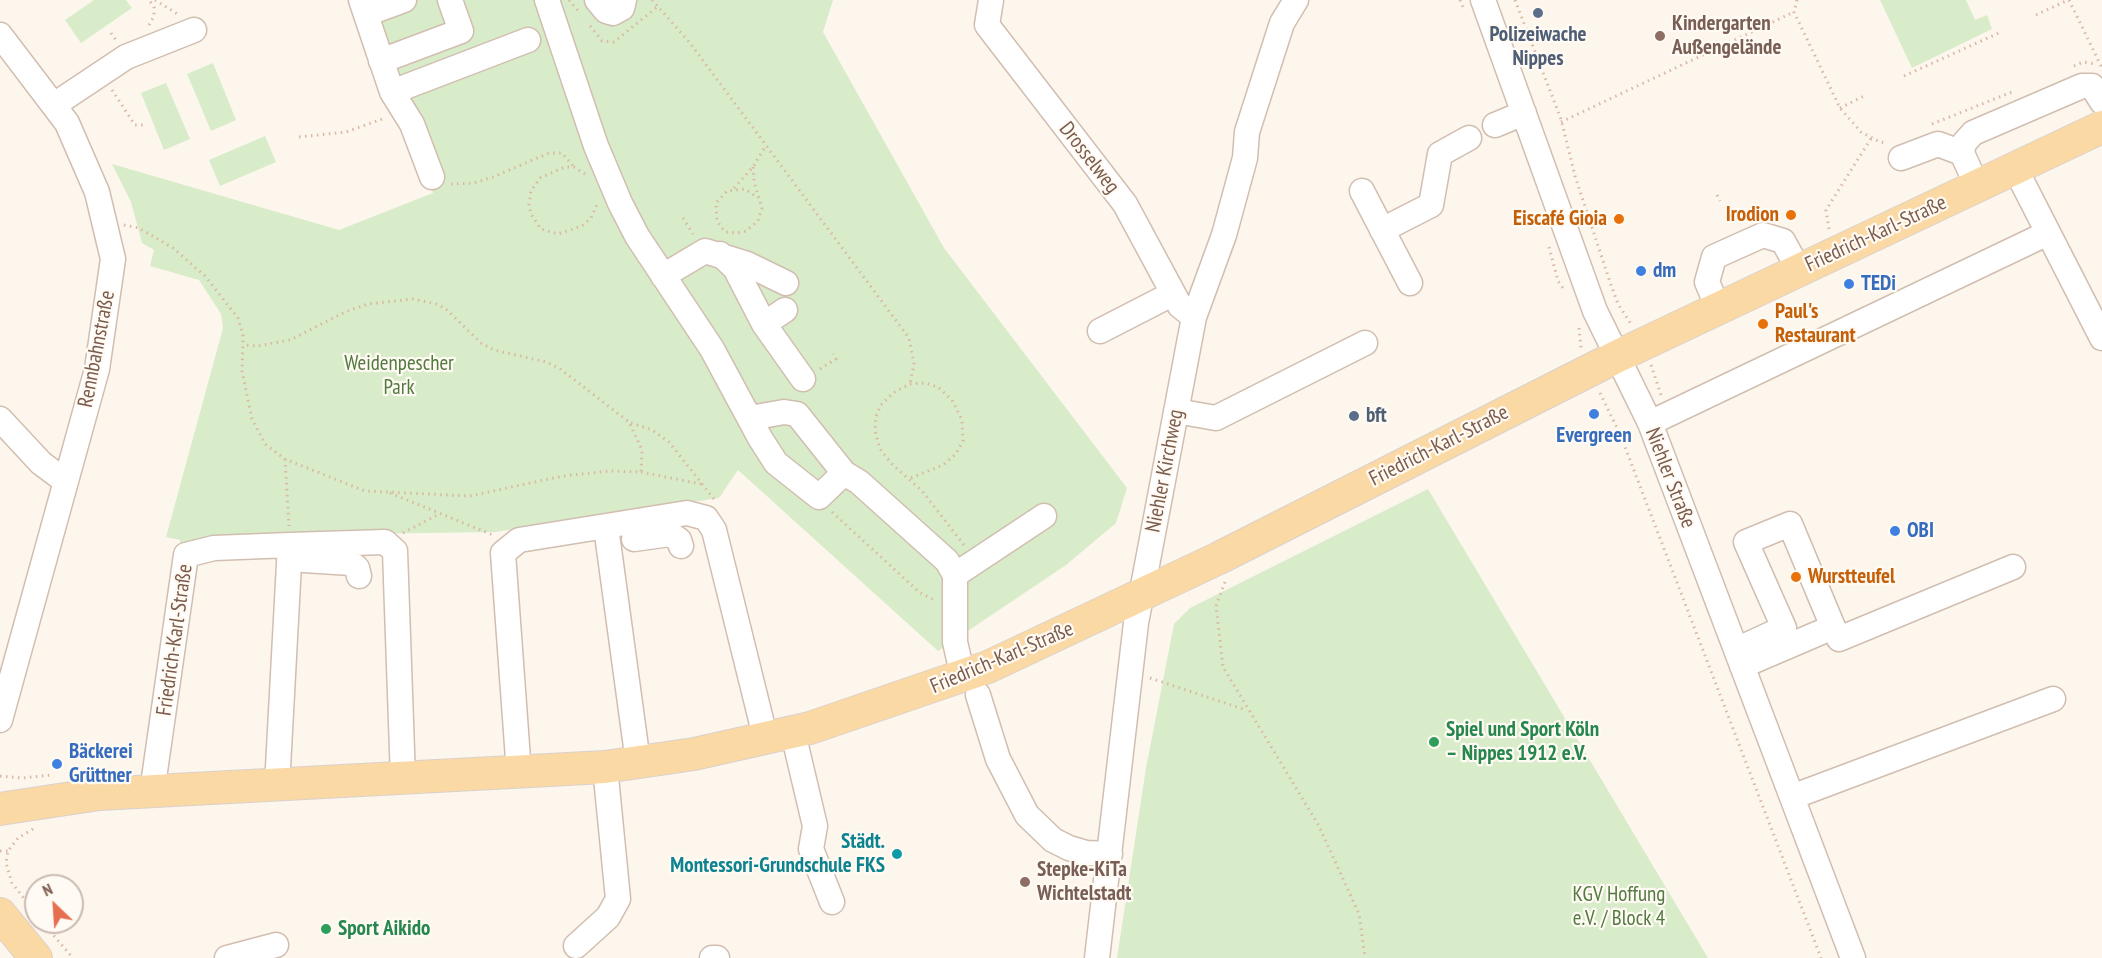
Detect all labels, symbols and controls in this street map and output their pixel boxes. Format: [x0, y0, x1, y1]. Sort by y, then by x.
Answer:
marker: Polizeiwache Nippes [1531, 6, 1545, 20]
place label: Kindergarten Außengelände [1672, 11, 1781, 61]
place label: Polizeiwache Nippes [1489, 22, 1587, 72]
marker: Kindergarten Außengelände [1653, 29, 1667, 43]
street label: Drosselweg [1053, 117, 1125, 199]
street label: Friedrich-Karl-Straße [1801, 190, 1951, 278]
place label: Irodion [1726, 202, 1779, 228]
place label: Eiscafé Gioia [1513, 206, 1607, 232]
marker: Irodion [1784, 208, 1798, 222]
marker: Eiscafé Gioia [1612, 212, 1626, 226]
place label: dm [1653, 258, 1676, 284]
marker: dm [1634, 264, 1648, 278]
place label: TEDi [1861, 271, 1896, 297]
marker: TEDi [1842, 277, 1856, 291]
street label: Rennbahnstraße [73, 289, 121, 409]
place label: Paul's Restaurant [1775, 299, 1856, 349]
marker: Paul's Restaurant [1756, 317, 1770, 331]
park label: Weidenpescher Park [344, 351, 454, 401]
street label: Friedrich-Karl-Straße [1365, 400, 1513, 492]
place label: bft [1366, 403, 1387, 429]
street label: Niehler Kirchweg [1141, 407, 1189, 535]
marker: Evergreen [1587, 407, 1601, 421]
marker: bft [1347, 409, 1361, 423]
place label: Evergreen [1556, 423, 1632, 449]
street label: Niehler Straße [1639, 424, 1701, 532]
place label: OBI [1907, 518, 1934, 544]
marker: OBI [1888, 524, 1902, 538]
street label: Friedrich-Karl-Straße [152, 563, 198, 717]
place label: Wurstteufel [1808, 564, 1895, 590]
marker: Wurstteufel [1789, 570, 1803, 584]
street label: Friedrich-Karl-Straße [927, 617, 1077, 699]
place label: Spiel und Sport Köln – Nippes 1912 e.V. [1446, 717, 1599, 767]
marker: Spiel und Sport Köln – Nippes 1912 e.V. [1427, 735, 1441, 749]
place label: Bäckerei Grüttner [69, 739, 133, 789]
marker: Bäckerei Grüttner [50, 757, 64, 771]
place label: Städt. Montessori-Grundschule FKS [670, 829, 885, 879]
marker: Städt. Montessori-Grundschule FKS [890, 847, 904, 861]
place label: Stepke-KiTa Wichtelstadt [1037, 857, 1131, 907]
north arrow [24, 874, 84, 934]
marker: Stepke-KiTa Wichtelstadt [1018, 875, 1032, 889]
text: N [39, 879, 55, 900]
park label: KGV Hoffung e.V. / Block 4 [1573, 882, 1665, 932]
place label: Sport Aikido [338, 916, 430, 942]
marker: Sport Aikido [319, 922, 333, 936]

